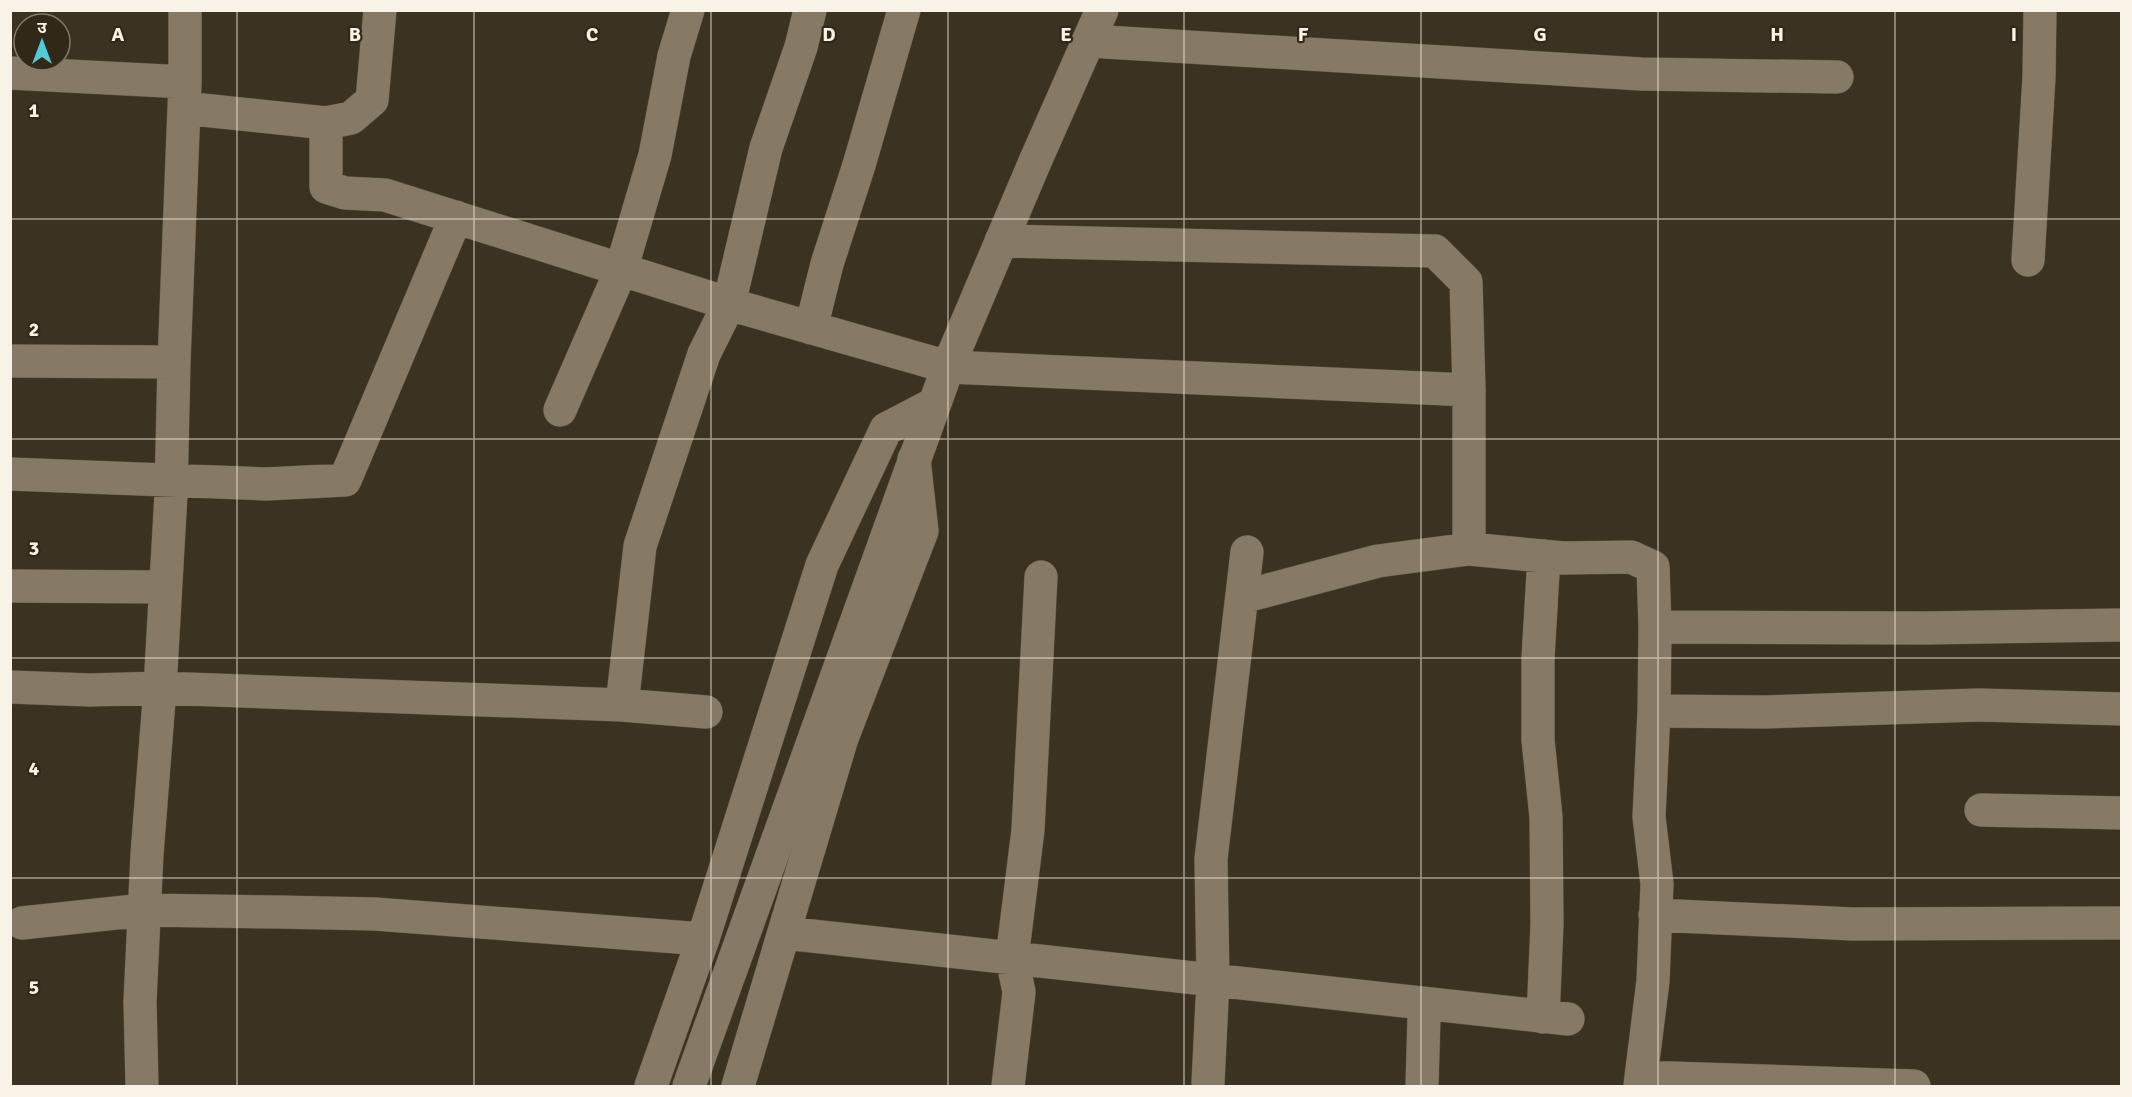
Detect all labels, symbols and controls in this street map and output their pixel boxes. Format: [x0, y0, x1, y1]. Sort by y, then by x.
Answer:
north arrow [12, 12, 72, 72]
text: उ [37, 18, 47, 38]
text: A [112, 22, 125, 47]
text: B [349, 22, 361, 47]
text: C [586, 22, 598, 47]
text: D [822, 22, 836, 47]
text: E [1060, 22, 1072, 47]
text: F [1298, 22, 1309, 47]
text: G [1533, 22, 1547, 47]
text: H [1770, 22, 1784, 47]
text: I [2011, 22, 2017, 47]
text: 1 [29, 98, 40, 123]
text: 2 [29, 317, 39, 342]
text: 3 [29, 536, 39, 561]
text: 4 [29, 756, 40, 781]
text: 5 [29, 975, 39, 1000]

